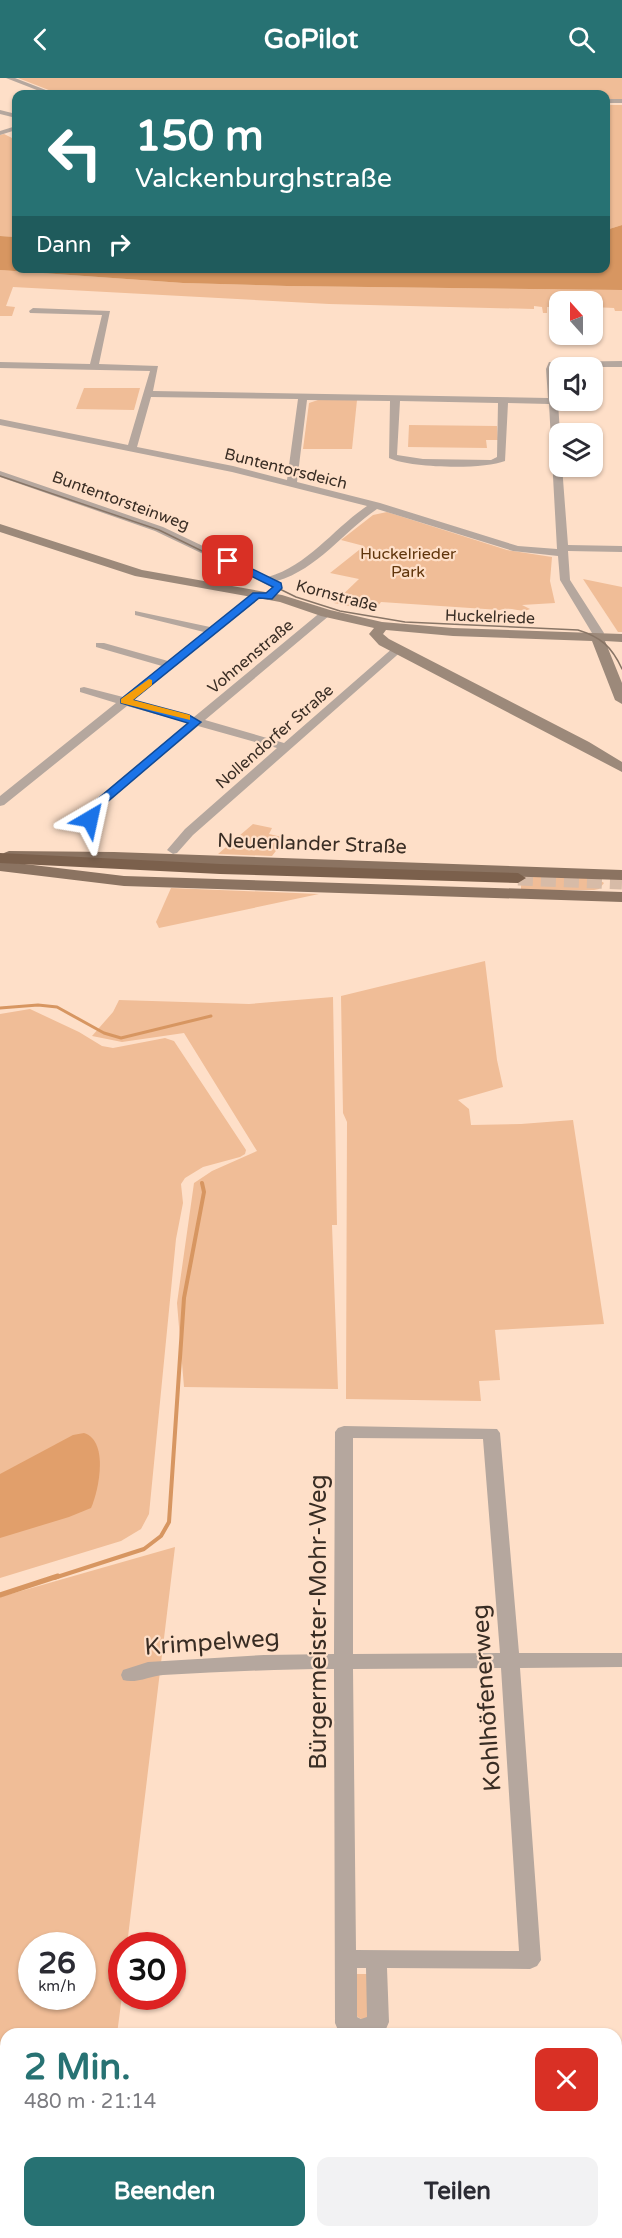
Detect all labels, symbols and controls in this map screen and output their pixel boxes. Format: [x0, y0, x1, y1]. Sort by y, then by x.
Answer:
icon: back [24, 23, 57, 56]
text: GoPilot [264, 23, 358, 56]
icon: search [565, 23, 598, 56]
text: 150 m [135, 111, 264, 162]
icon: left [36, 114, 114, 192]
text: Valckenburghstraße [135, 162, 392, 195]
icon: right [103, 228, 136, 261]
text: Dann [36, 232, 91, 258]
north arrow [549, 291, 603, 345]
map controls [549, 291, 603, 477]
button: sound [549, 357, 603, 411]
button: layers [549, 423, 603, 477]
street label: Buntentorsdeich [222, 444, 349, 494]
street label: Buntentorsteinweg [49, 467, 192, 535]
pin [202, 535, 253, 586]
icon: arrive [211, 544, 244, 577]
park label: Huckelrieder Park [360, 544, 457, 582]
street label: Kornstraße [294, 575, 380, 616]
street label: Huckelriede [445, 605, 535, 629]
street label: Vohnenstraße [204, 615, 298, 698]
street label: Nollendorfer Straße [212, 680, 338, 793]
position arrow [58, 787, 122, 851]
street label: Neuenlander Straße [217, 829, 407, 859]
street label: Bürgermeister-Mohr-Weg [304, 1474, 333, 1770]
street label: Kohlhöfenerweg [465, 1603, 507, 1792]
street label: Krimpelweg [143, 1623, 281, 1662]
speed limit sign: 30 [108, 1932, 186, 2010]
text: 26 [38, 1945, 76, 1982]
text: km/h [38, 1977, 76, 1995]
text: 2 Min. [24, 2046, 131, 2089]
button: close [535, 2048, 598, 2111]
text: 480 m · 21:14 [24, 2090, 156, 2114]
button: Beenden [24, 2157, 305, 2226]
button: Teilen [317, 2157, 598, 2226]

